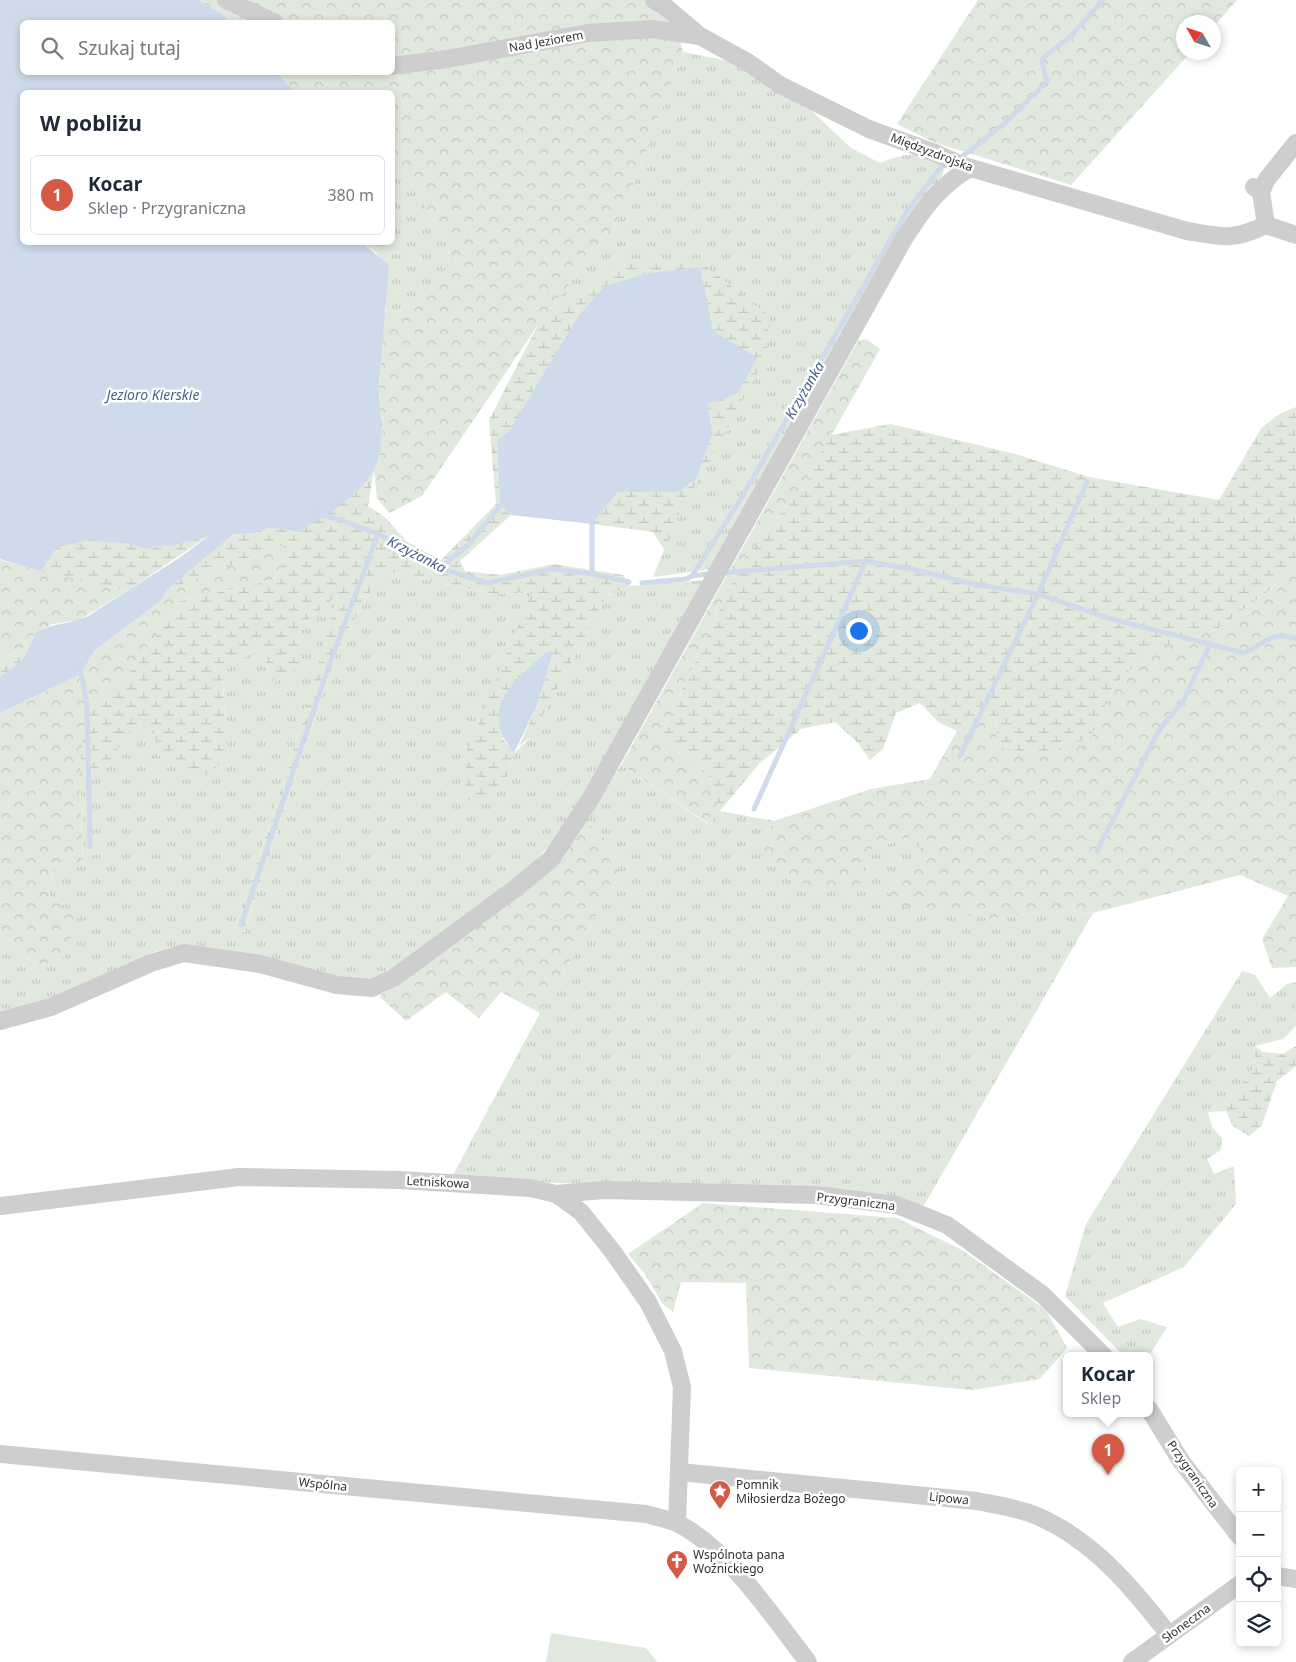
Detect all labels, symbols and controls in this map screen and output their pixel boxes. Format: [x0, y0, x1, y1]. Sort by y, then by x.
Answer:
north arrow [1176, 15, 1221, 60]
search box [20, 20, 395, 75]
street label: Nad Jeziorem [508, 26, 584, 56]
icon: search [38, 34, 66, 62]
text: Szukaj tutaj [78, 35, 181, 61]
text: W pobliżu [40, 109, 142, 137]
street label: Międzyzdrojska [888, 128, 976, 176]
text: Kocar [88, 171, 142, 197]
text: 1 [52, 184, 62, 206]
text: 380 m [327, 184, 374, 206]
text: Sklep · Przygraniczna [88, 197, 246, 219]
water label: Krzyżanka [780, 358, 828, 422]
water label: Jezioro Kierskie [104, 385, 199, 404]
water label: Krzyżanka [384, 531, 450, 577]
your location [846, 618, 872, 644]
street label: Letniskowa [406, 1172, 470, 1192]
street label: Przygraniczna [816, 1188, 896, 1214]
popup [1063, 1352, 1153, 1417]
text: Kocar [1081, 1361, 1135, 1387]
text: Sklep [1081, 1387, 1121, 1409]
pin: 1 [1092, 1434, 1124, 1475]
street label: Przygraniczna [1163, 1437, 1223, 1511]
map controls [1236, 1467, 1281, 1647]
button: + [1236, 1467, 1281, 1512]
street label: Wspólna [298, 1473, 348, 1495]
place label: Pomnik Miłosierdza Bożego [736, 1476, 846, 1507]
place icon: Pomnik Miłosierdza Bożego [708, 1479, 732, 1510]
street label: Lipowa [928, 1487, 970, 1509]
button: − [1236, 1512, 1281, 1557]
place label: Wspólnota pana Woźnickiego [693, 1546, 785, 1577]
church icon: Wspólnota pana Woźnickiego [665, 1549, 689, 1580]
button: locate [1236, 1557, 1281, 1602]
street label: Słoneczna [1158, 1599, 1214, 1647]
button: layers [1236, 1602, 1281, 1647]

